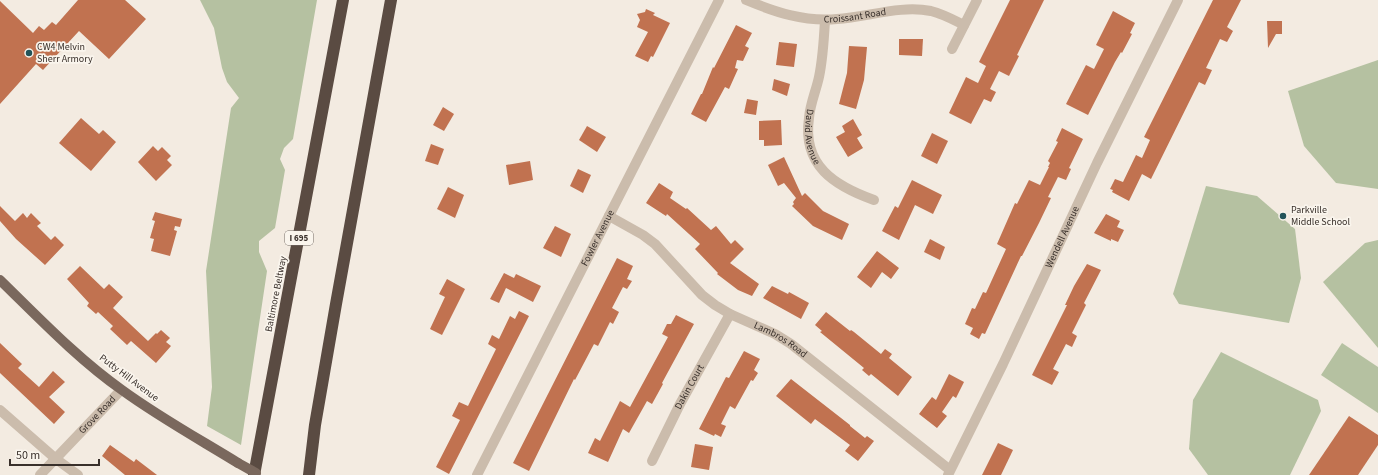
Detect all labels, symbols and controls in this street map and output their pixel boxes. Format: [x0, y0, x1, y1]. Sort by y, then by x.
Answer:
street label: Croissant Road [824, 5, 887, 27]
place label: CW4 Melvin Sherr Armory [37, 40, 93, 66]
marker: CW4 Melvin Sherr Armory [24, 48, 34, 58]
street label: David Avenue [801, 108, 824, 168]
place label: Parkville Middle School [1291, 203, 1351, 229]
street label: Wendell Avenue [1042, 204, 1083, 270]
street label: Fowler Avenue [578, 207, 618, 268]
marker: Parkville Middle School [1278, 211, 1288, 221]
road number: I 695 [285, 231, 313, 245]
street label: Baltimore Beltway [262, 255, 290, 333]
street label: Lambros Road [752, 318, 810, 361]
street label: Putty Hill Avenue [96, 351, 162, 405]
street label: Dakin Court [671, 361, 708, 412]
street label: Grove Road [76, 393, 119, 437]
scale bar [10, 441, 99, 467]
text: 50 m [16, 447, 40, 464]

